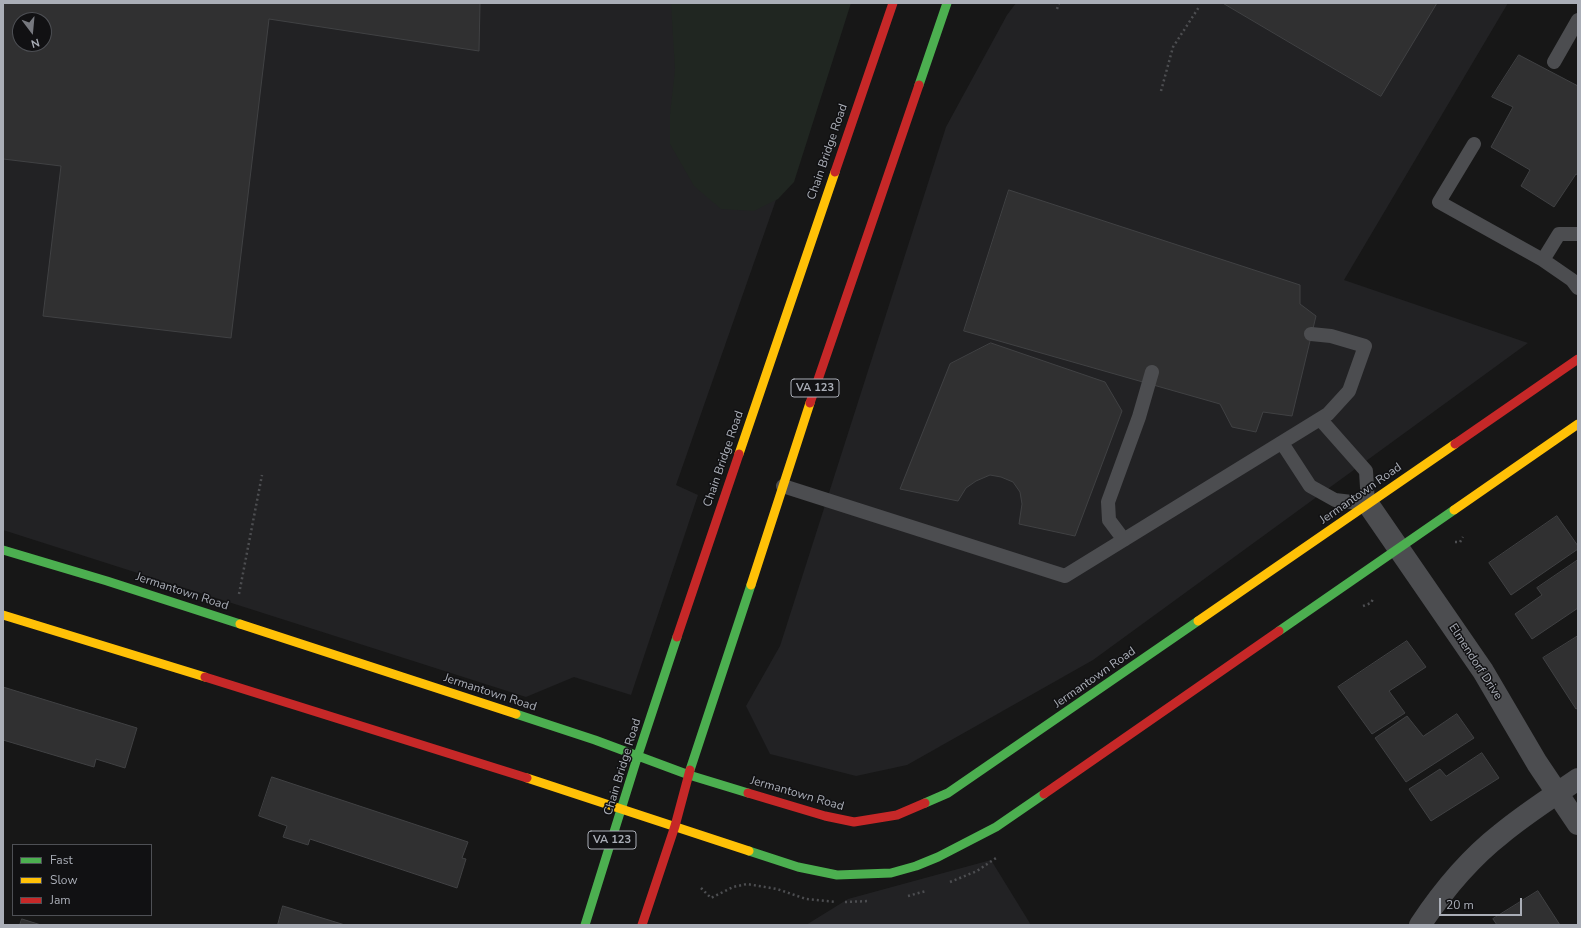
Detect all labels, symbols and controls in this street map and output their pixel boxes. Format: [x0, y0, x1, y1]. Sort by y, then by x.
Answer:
north arrow [12, 12, 52, 52]
text: N [29, 35, 41, 51]
street label: Chain Bridge Road [805, 102, 851, 202]
road number: VA 123 [791, 379, 839, 397]
street label: Chain Bridge Road [701, 409, 747, 509]
street label: Jermantown Road [1317, 460, 1405, 528]
street label: Jermantown Road [134, 570, 230, 614]
street label: Elmendorf Drive [1445, 621, 1505, 703]
street label: Jermantown Road [1051, 644, 1139, 712]
street label: Jermantown Road [442, 671, 538, 715]
street label: Chain Bridge Road [601, 717, 645, 817]
street label: Jermantown Road [749, 774, 845, 814]
road number: VA 123 [588, 831, 636, 849]
legend [12, 844, 152, 916]
text: Fast [50, 852, 73, 868]
text: Slow [50, 872, 78, 888]
scale bar [1441, 890, 1524, 916]
text: Jam [50, 892, 71, 908]
text: 20 m [1446, 897, 1474, 913]

